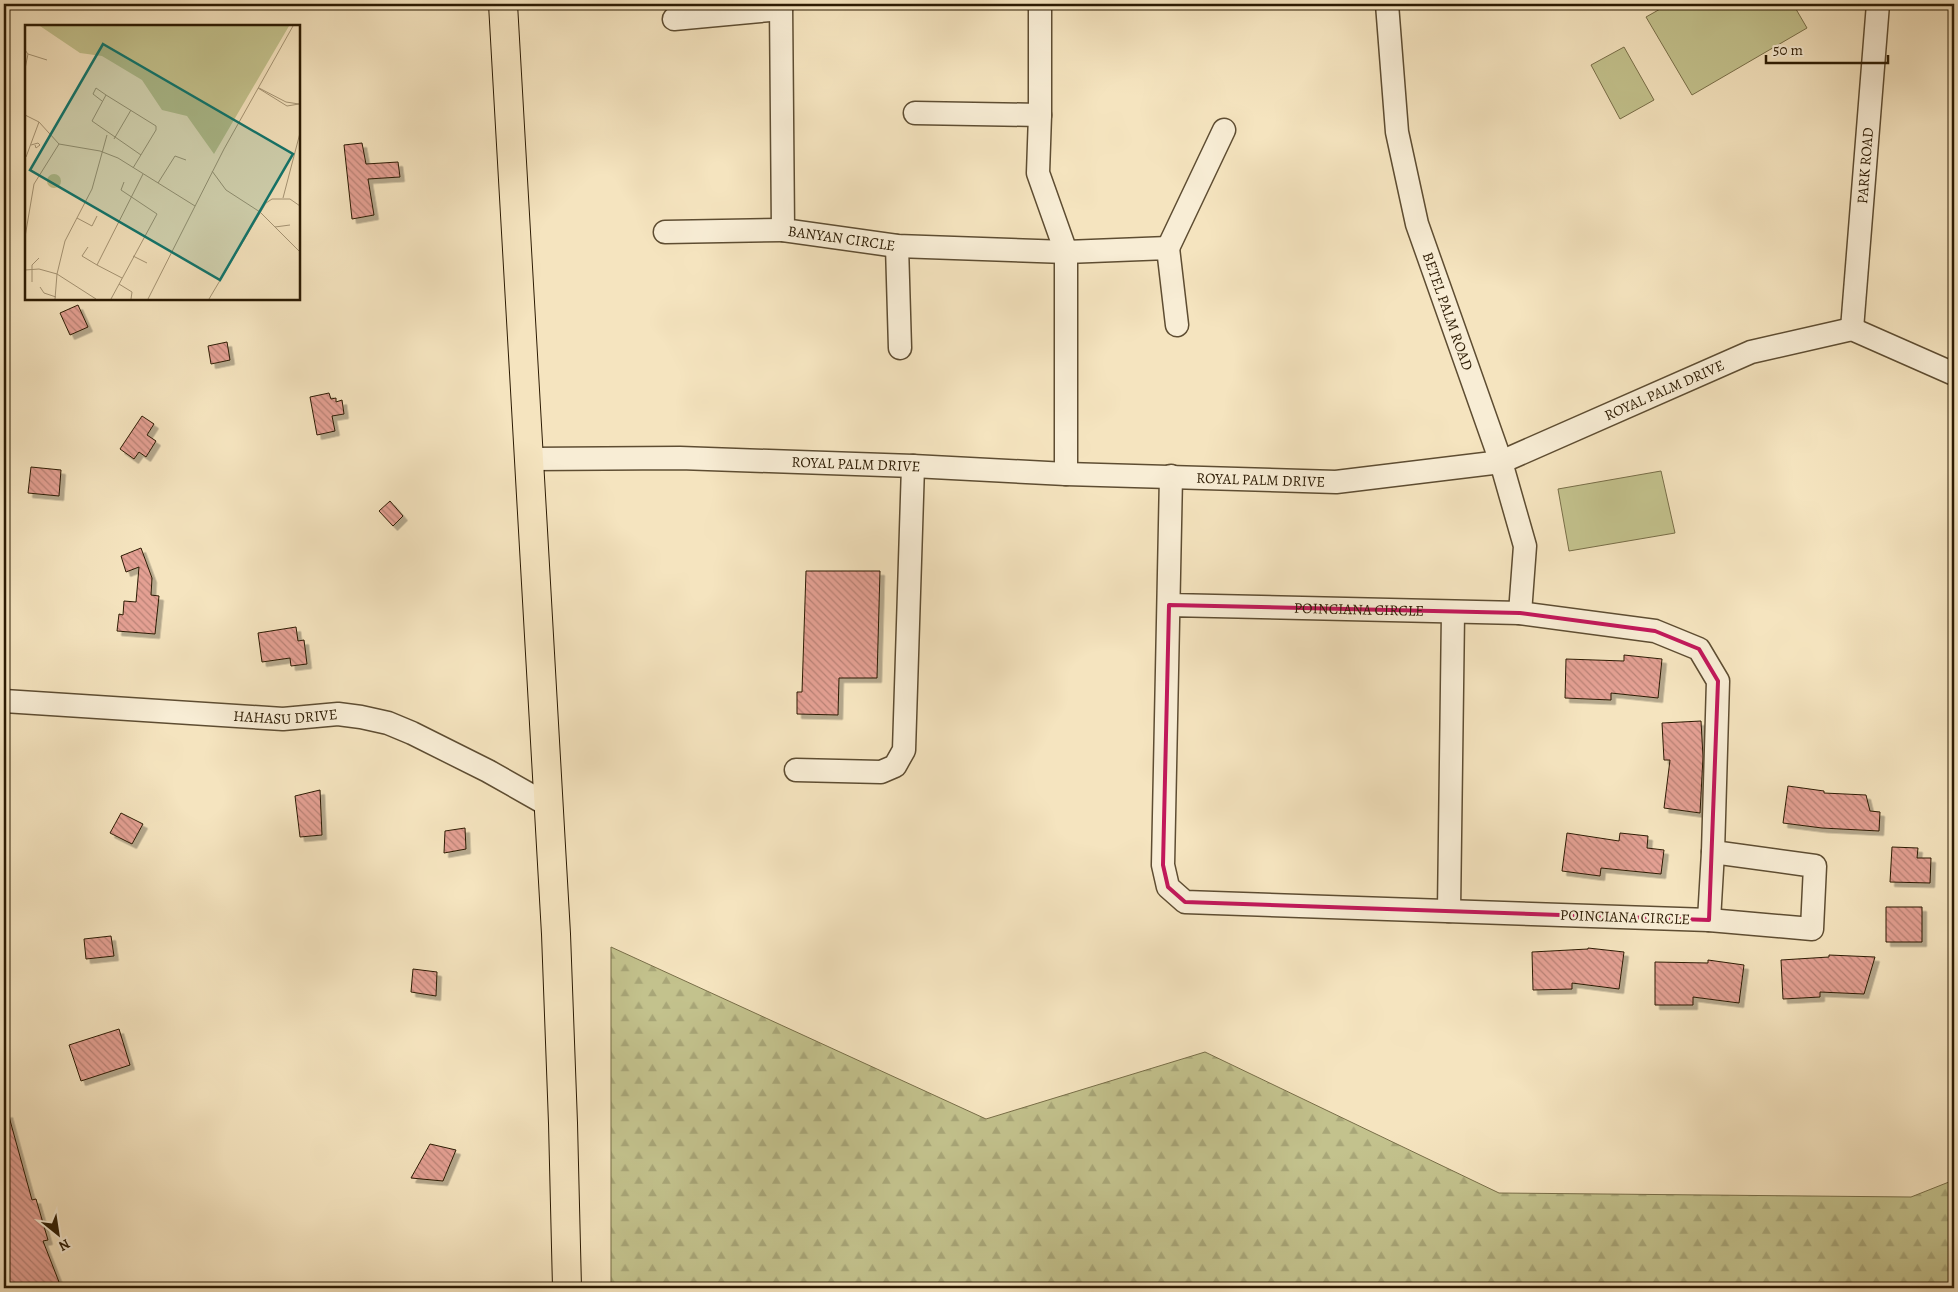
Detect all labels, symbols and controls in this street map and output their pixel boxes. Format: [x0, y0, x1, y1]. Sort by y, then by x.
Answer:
inset map [25, 25, 300, 300]
scale bar [1766, 32, 1888, 64]
text: 50 m [1773, 40, 1803, 60]
street label: PARK ROAD [1852, 126, 1878, 205]
street label: BANYAN CIRCLE [787, 221, 896, 256]
street label: BETEL PALM ROAD [1418, 249, 1478, 373]
street label: ROYAL PALM DRIVE [1601, 355, 1727, 425]
street label: ROYAL PALM DRIVE [791, 452, 921, 476]
street label: ROYAL PALM DRIVE [1196, 468, 1325, 492]
street label: POINCIANA CIRCLE [1294, 598, 1424, 621]
street label: HAHASU DRIVE [233, 704, 338, 729]
street label: POINCIANA CIRCLE [1560, 905, 1690, 929]
north arrow [32, 1210, 82, 1260]
text: N [55, 1234, 73, 1256]

